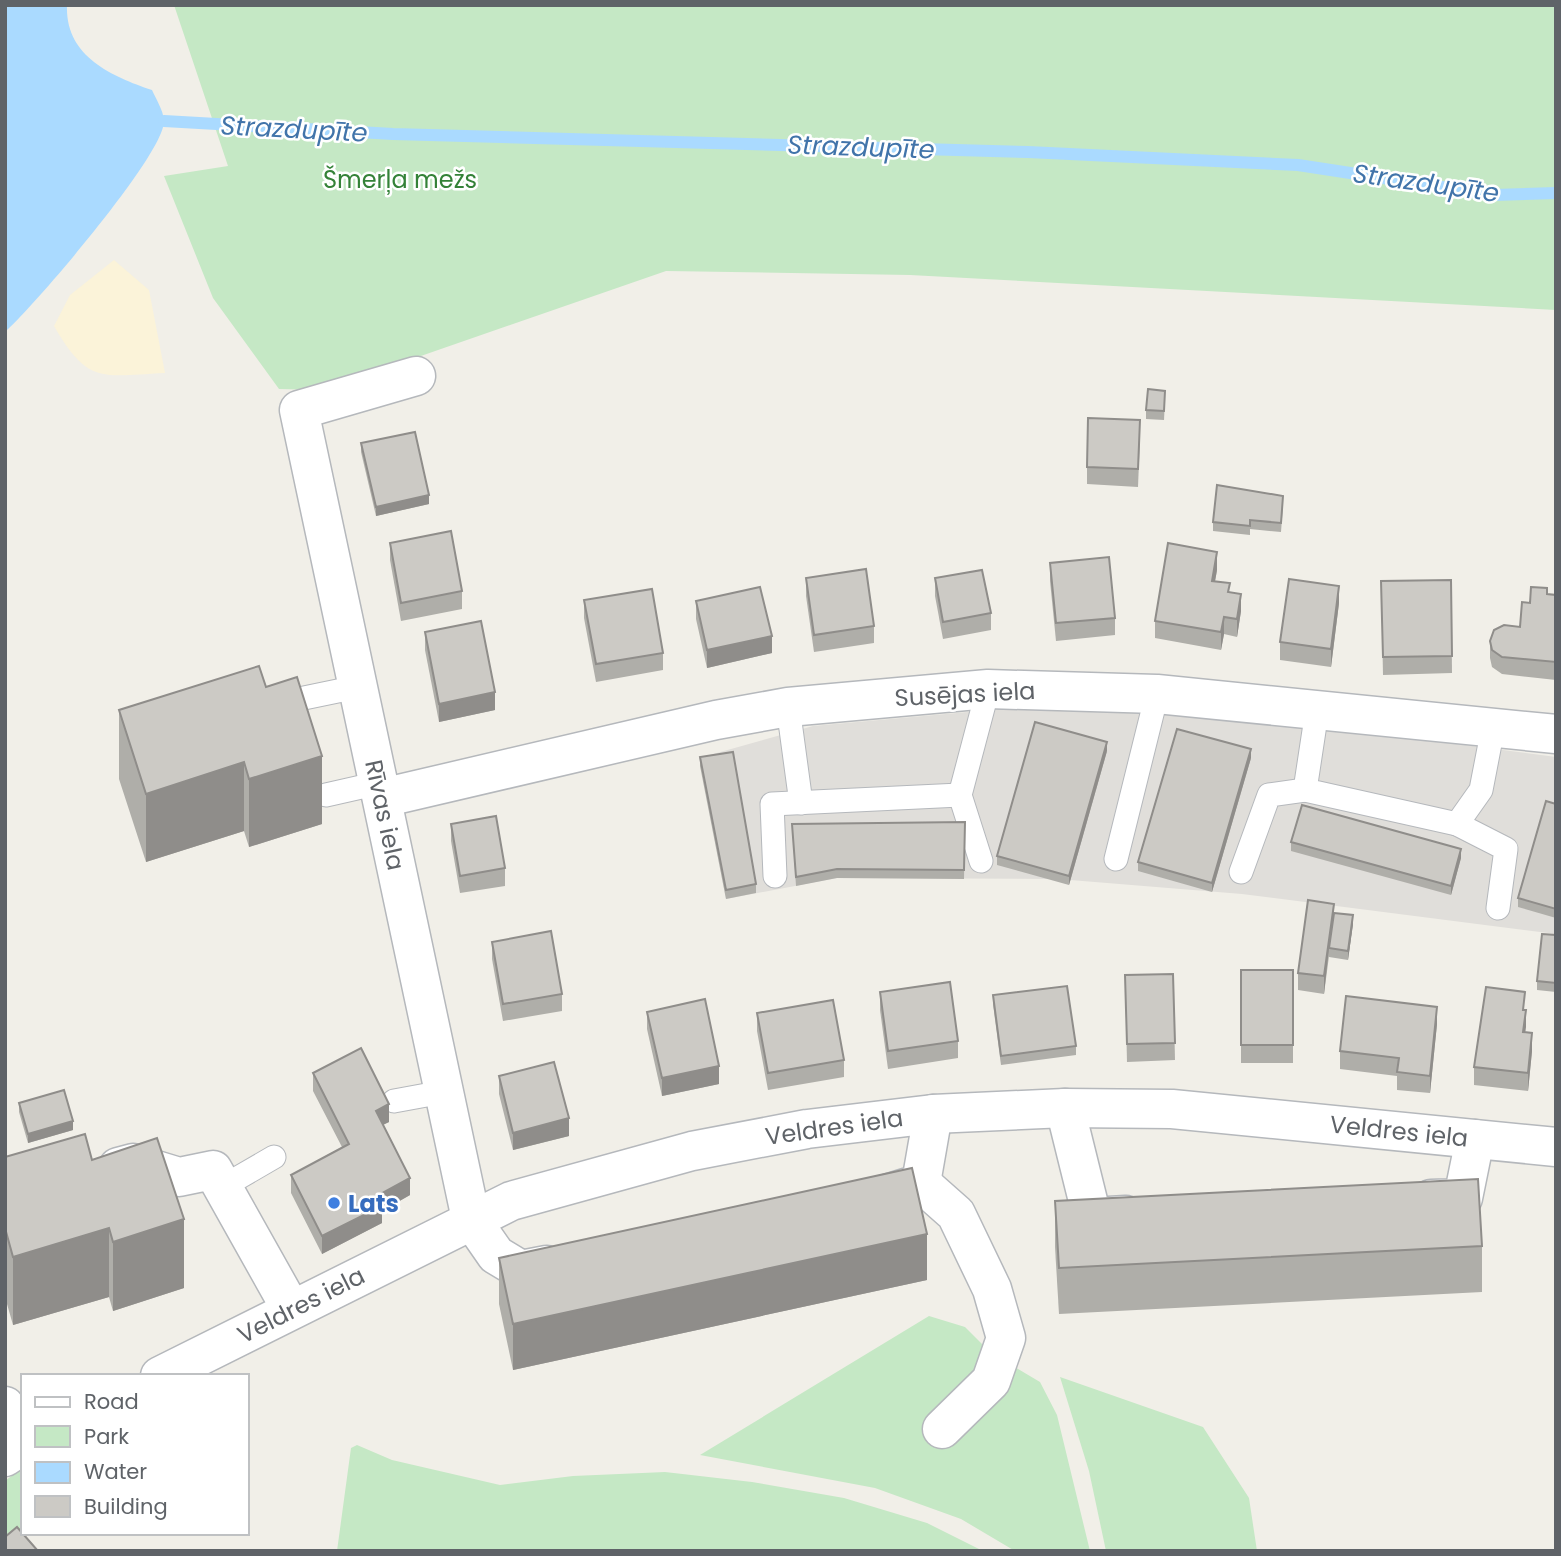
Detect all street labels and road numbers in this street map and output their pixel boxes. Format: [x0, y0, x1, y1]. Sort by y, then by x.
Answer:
street label: Susējas iela [894, 674, 1036, 714]
street label: Rīvas iela [357, 757, 413, 873]
street label: Veldres iela [763, 1101, 905, 1153]
street label: Veldres iela [1328, 1107, 1470, 1155]
street label: Veldres iela [232, 1259, 370, 1351]

